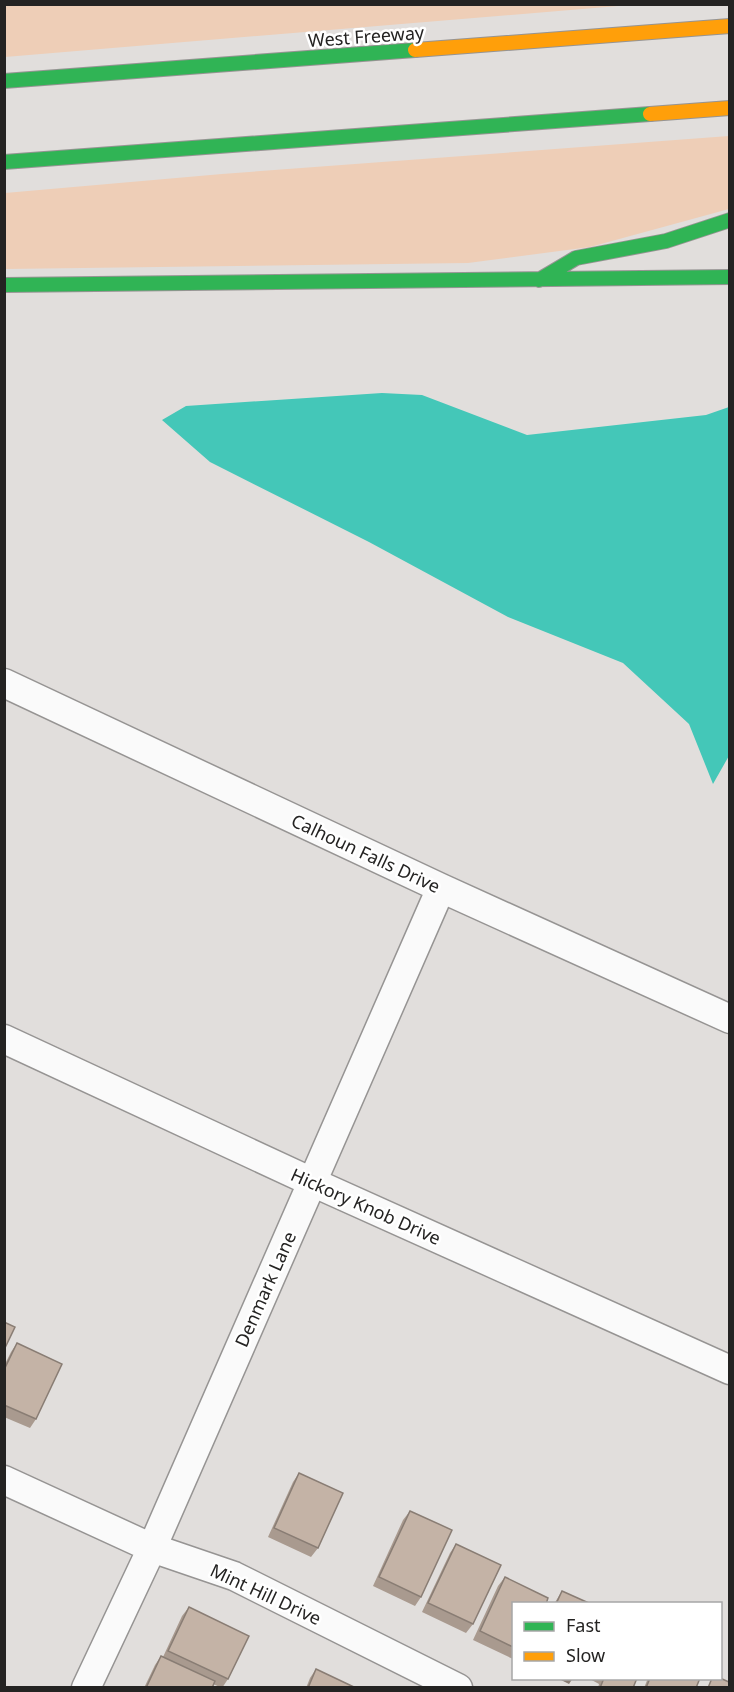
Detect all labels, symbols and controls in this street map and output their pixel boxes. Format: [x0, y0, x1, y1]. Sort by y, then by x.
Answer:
street label: West Freeway [307, 20, 426, 52]
street label: Calhoun Falls Drive [288, 808, 444, 898]
street label: Hickory Knob Drive [287, 1162, 445, 1250]
street label: Denmark Lane [229, 1228, 301, 1350]
street label: Mint Hill Drive [207, 1558, 325, 1630]
legend [512, 1602, 722, 1680]
text: Fast [566, 1613, 601, 1637]
text: Slow [566, 1643, 605, 1667]

